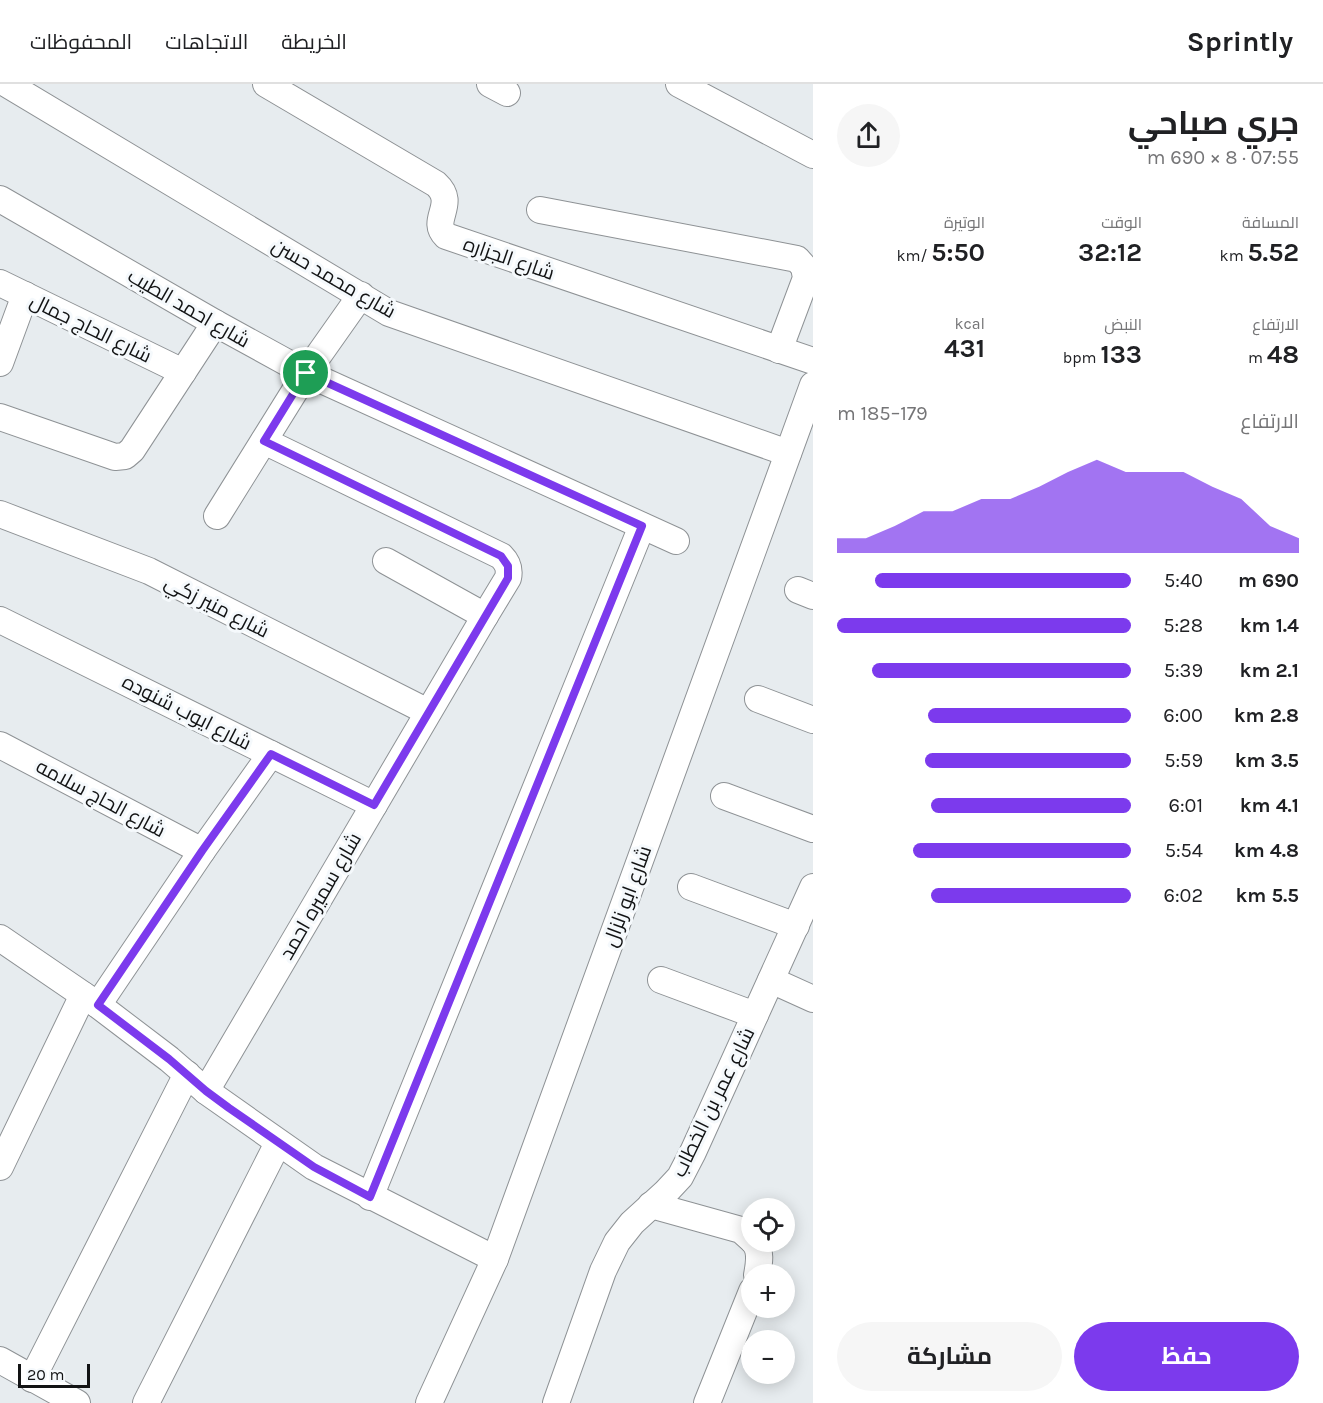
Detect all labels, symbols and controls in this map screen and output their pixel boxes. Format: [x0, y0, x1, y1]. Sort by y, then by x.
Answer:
text: Sprintly [1187, 25, 1293, 58]
text: المحفوظات [30, 30, 132, 54]
text: الاتجاهات [165, 30, 248, 54]
text: الخريطة [281, 30, 347, 54]
button: share [837, 104, 900, 167]
text: جري صباحي [1128, 104, 1299, 142]
text: 07:55 · 8 × 690 m [1147, 146, 1299, 169]
text: الوتيرة [944, 213, 985, 232]
text: الوقت [1101, 213, 1142, 232]
text: المسافة [1242, 213, 1299, 232]
street label: شارع الجزاره [460, 232, 557, 287]
street label: شارع محمد حسن [267, 234, 400, 325]
text: 5:50 [931, 237, 985, 268]
text: 32:12 [1078, 237, 1142, 268]
text: 5.52 [1247, 237, 1299, 268]
text: /km [897, 246, 931, 265]
text: km [1220, 246, 1247, 265]
street label: شارع احمد الطيب [123, 264, 254, 354]
street label: شارع الحاج جمال [25, 289, 155, 370]
text: kcal [954, 314, 985, 333]
text: النبض [1104, 315, 1142, 334]
text: الارتفاع [1252, 315, 1299, 334]
text: 431 [944, 333, 985, 364]
text: 133 [1100, 339, 1142, 370]
text: 48 [1267, 339, 1299, 370]
pin [280, 347, 331, 398]
text: bpm [1063, 348, 1100, 367]
text: m [1248, 348, 1267, 367]
icon: arrive [289, 356, 322, 389]
text: 179–185 m [837, 402, 928, 425]
text: الارتفاع [1240, 410, 1299, 433]
text: 5:40 [1164, 569, 1203, 592]
text: 690 m [1238, 569, 1299, 592]
street label: شارع منير زكي [159, 570, 273, 646]
text: 5:28 [1163, 614, 1203, 637]
text: 1.4 km [1240, 614, 1299, 637]
text: 5:39 [1164, 659, 1203, 682]
text: 2.1 km [1240, 659, 1299, 682]
street label: شارع ايوب شنوده [118, 670, 255, 757]
text: 6:00 [1163, 704, 1203, 727]
text: 2.8 km [1234, 704, 1299, 727]
text: 5:59 [1164, 749, 1203, 772]
text: 3.5 km [1235, 749, 1299, 772]
street label: شارع الحاج سلامه [31, 755, 169, 844]
text: 6:01 [1168, 794, 1203, 817]
text: 4.1 km [1240, 794, 1299, 817]
street label: شارع سميره احمد [275, 829, 368, 965]
text: 5:54 [1165, 839, 1203, 862]
text: 4.8 km [1234, 839, 1299, 862]
street label: شارع ابو زلزال [599, 842, 658, 951]
text: 6:02 [1163, 884, 1203, 907]
text: 5.5 km [1236, 884, 1299, 907]
street label: شارع عمر بن الخطاب [667, 1024, 761, 1182]
map controls [741, 1198, 795, 1384]
button: locate [741, 1198, 795, 1252]
button: + [741, 1264, 795, 1318]
button: مشاركة [837, 1322, 1062, 1391]
button: حفظ [1074, 1322, 1299, 1391]
button: − [741, 1330, 795, 1384]
scale bar [18, 1361, 90, 1388]
text: 20 m [27, 1365, 65, 1384]

